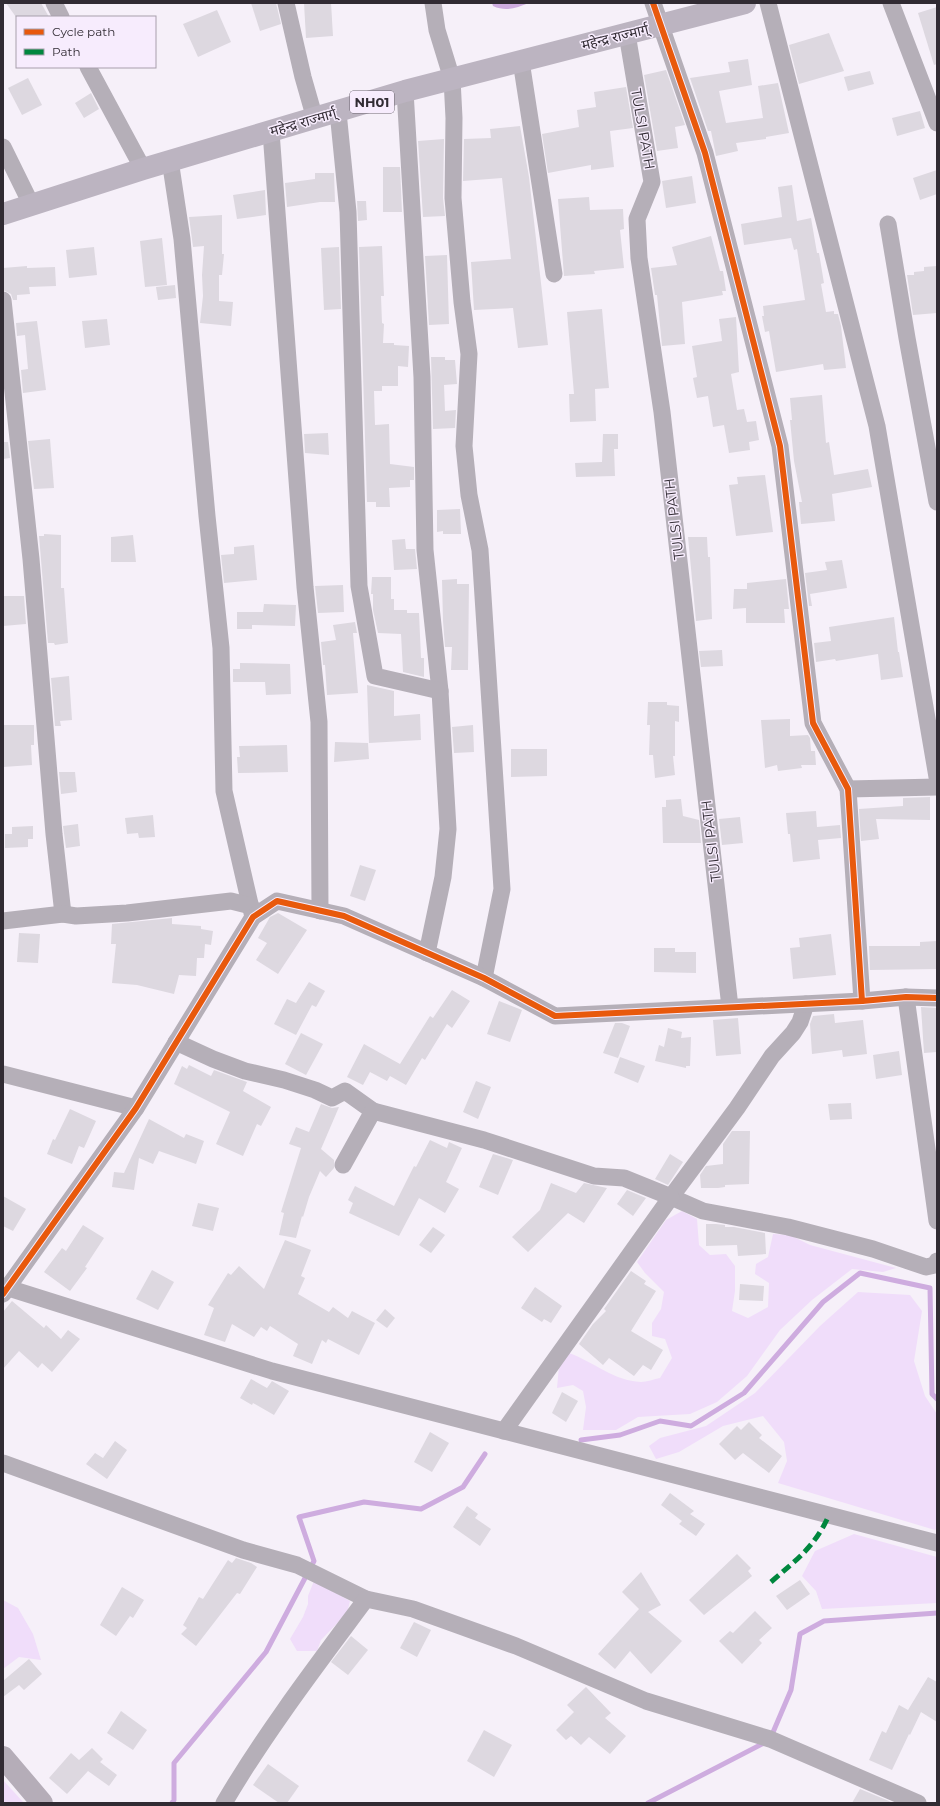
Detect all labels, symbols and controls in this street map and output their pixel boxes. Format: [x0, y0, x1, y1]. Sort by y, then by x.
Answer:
legend [16, 16, 156, 68]
street label: महेन्द्र राज्मार्ग् [580, 20, 653, 55]
text: Cycle path [52, 24, 115, 39]
text: Path [52, 44, 81, 59]
street label: TULSI PATH [627, 87, 659, 171]
road number: NH01 [350, 91, 394, 113]
street label: महेन्द्र राज्मार्ग् [268, 103, 341, 141]
street label: TULSI PATH [660, 477, 688, 561]
street label: TULSI PATH [697, 799, 725, 883]

